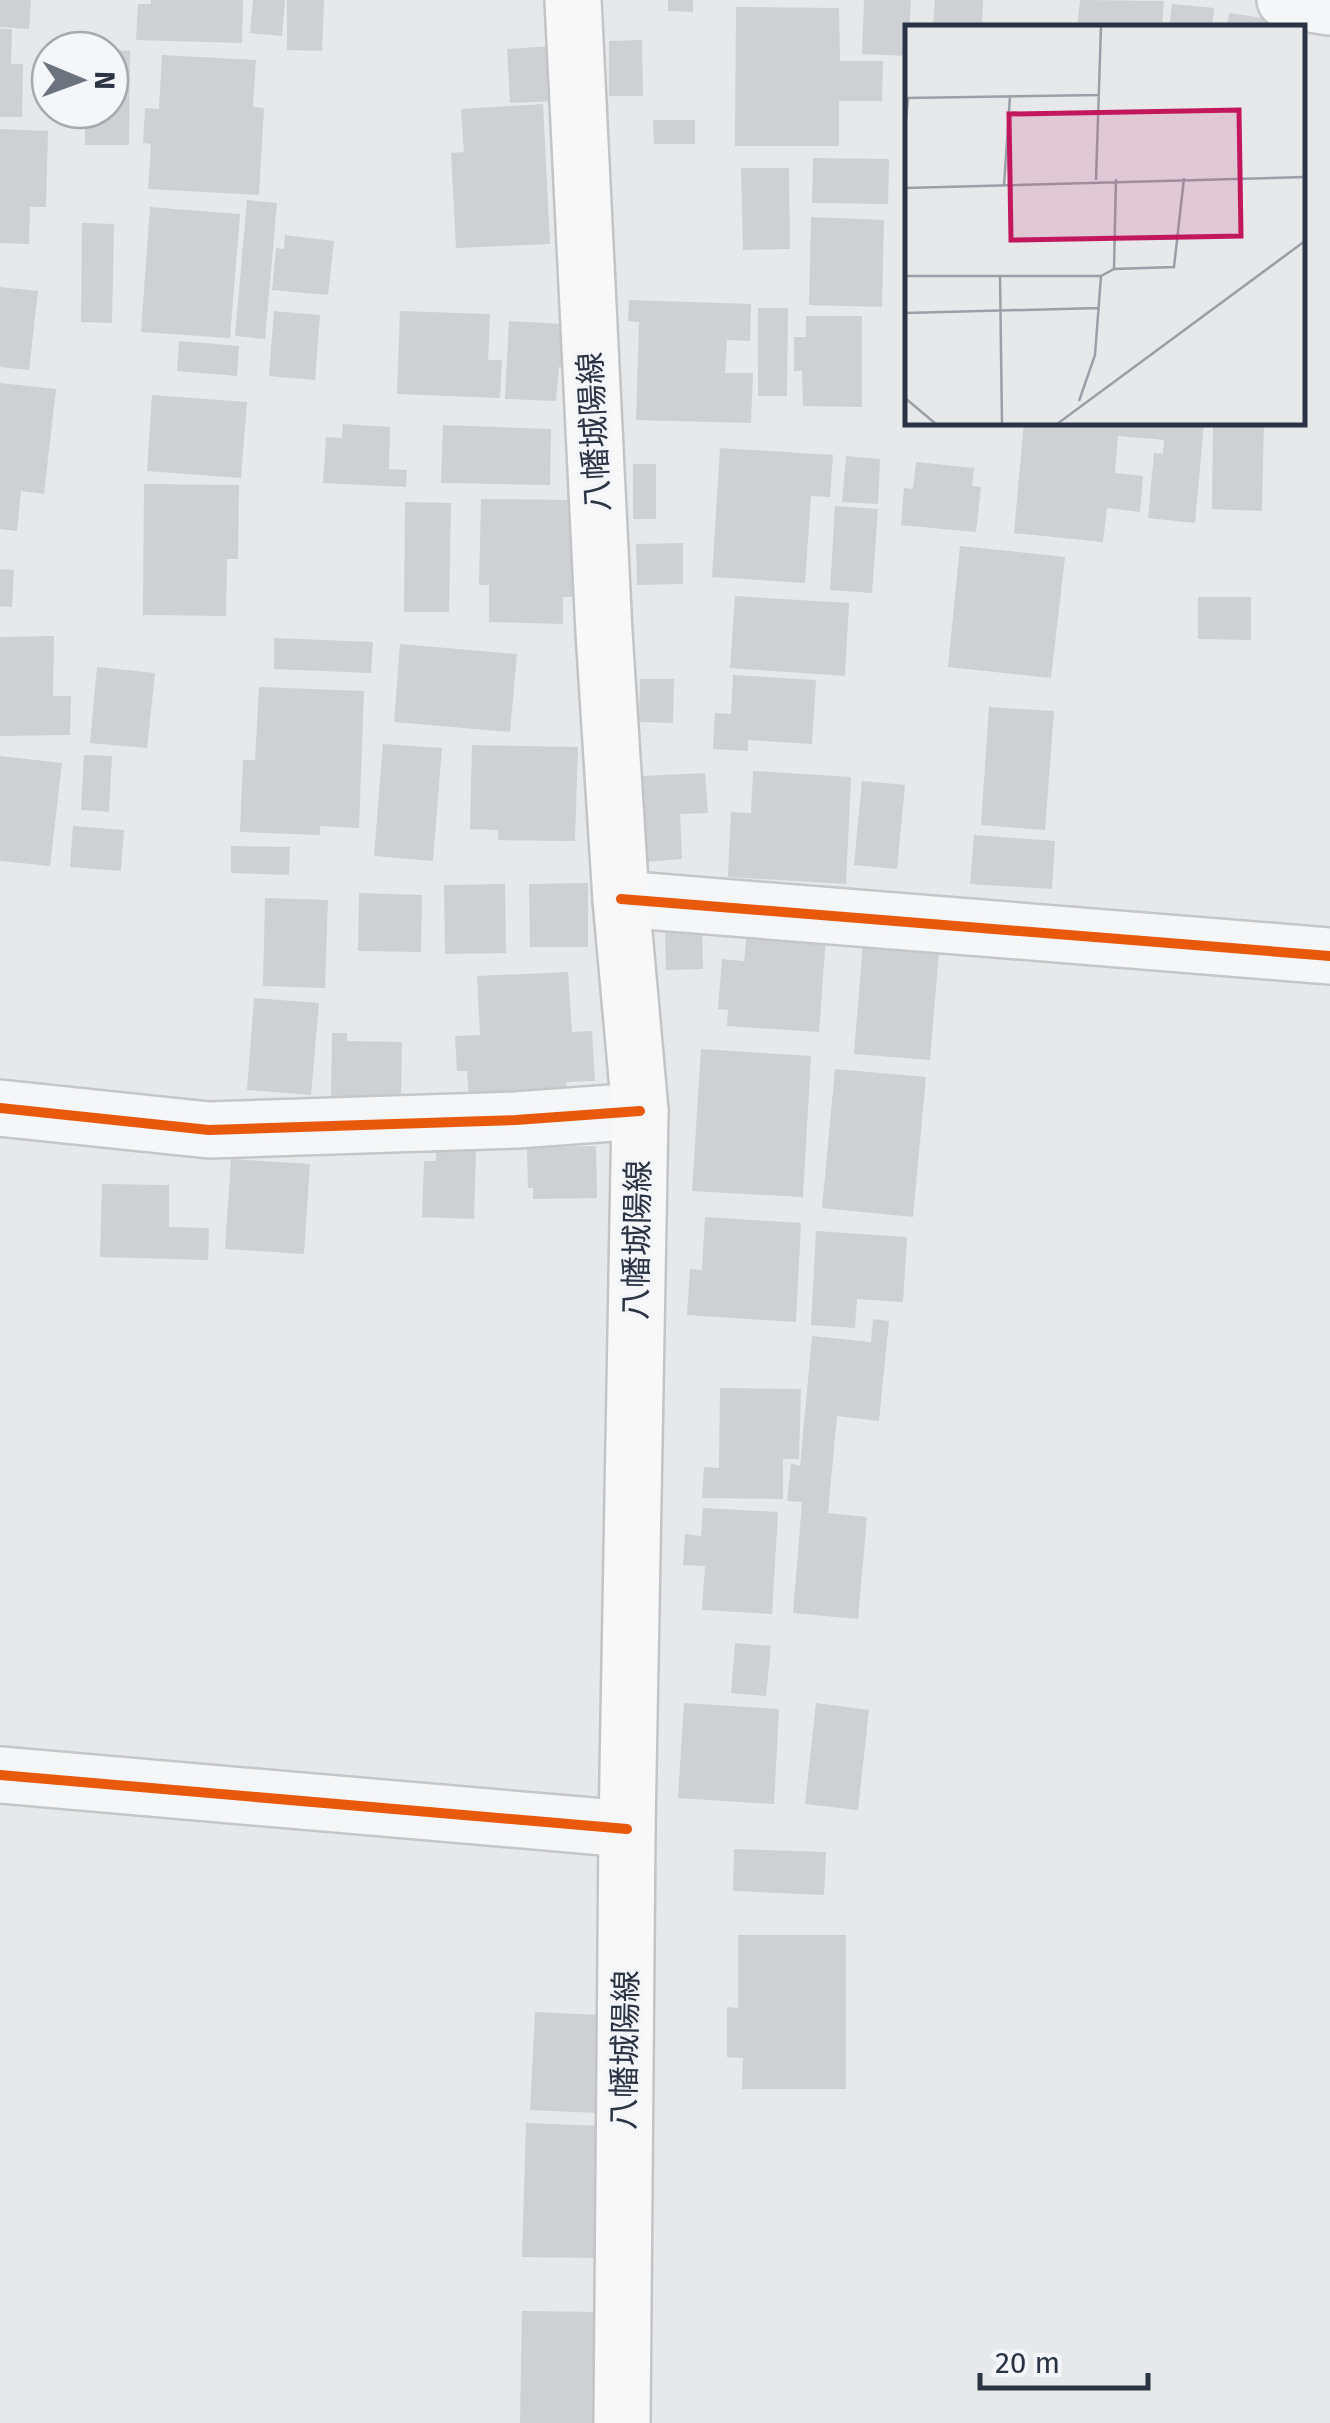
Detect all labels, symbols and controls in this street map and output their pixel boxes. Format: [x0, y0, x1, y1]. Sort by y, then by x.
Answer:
inset map [905, 25, 1305, 425]
north arrow [30, 30, 130, 130]
text: N [88, 71, 121, 90]
street label: 八幡城陽線 [571, 351, 617, 513]
street label: 八幡城陽線 [617, 1160, 657, 1320]
street label: 八幡城陽線 [605, 1970, 645, 2130]
scale bar [980, 2328, 1148, 2390]
text: 20 m [995, 2345, 1060, 2381]

